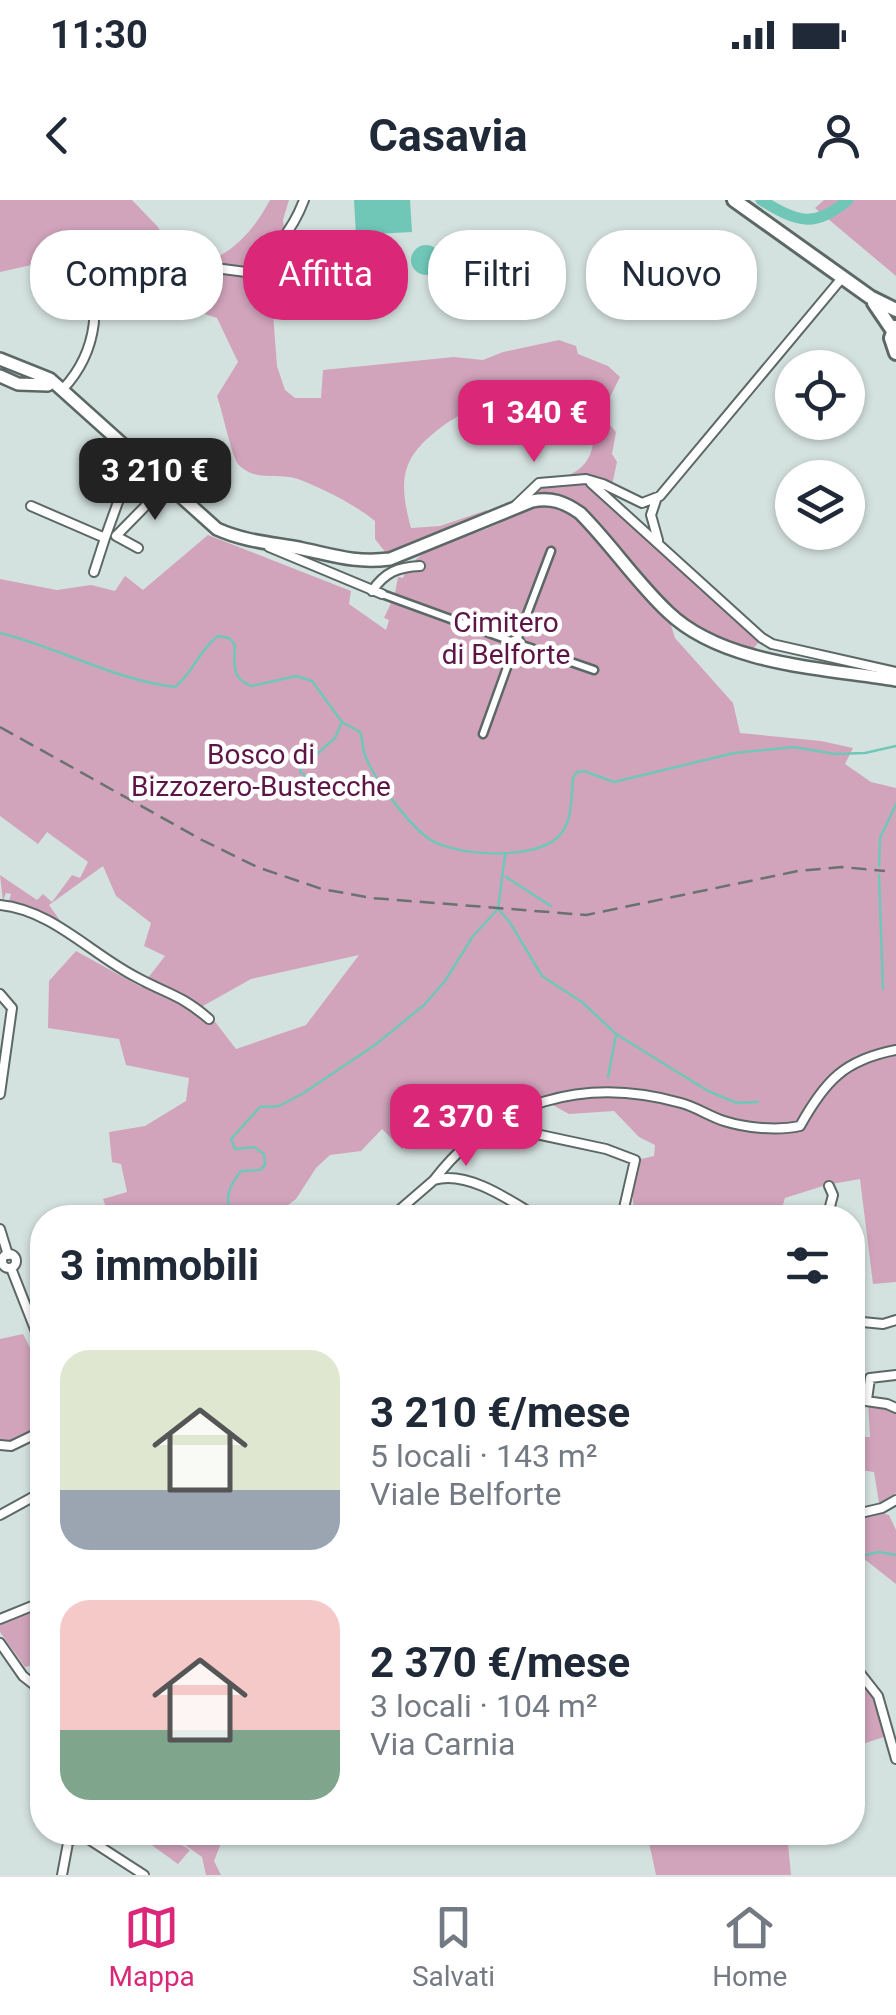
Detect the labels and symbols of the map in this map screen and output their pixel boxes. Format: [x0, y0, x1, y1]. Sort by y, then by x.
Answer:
pin: 1 340 € [442, 380, 626, 465]
pin: 3 210 € [63, 438, 247, 523]
park label: Cimitero di Belforte [442, 606, 570, 671]
park label: Bosco di Bizzozero-Bustecche [131, 738, 391, 803]
pin: 2 370 € [374, 1084, 558, 1169]

